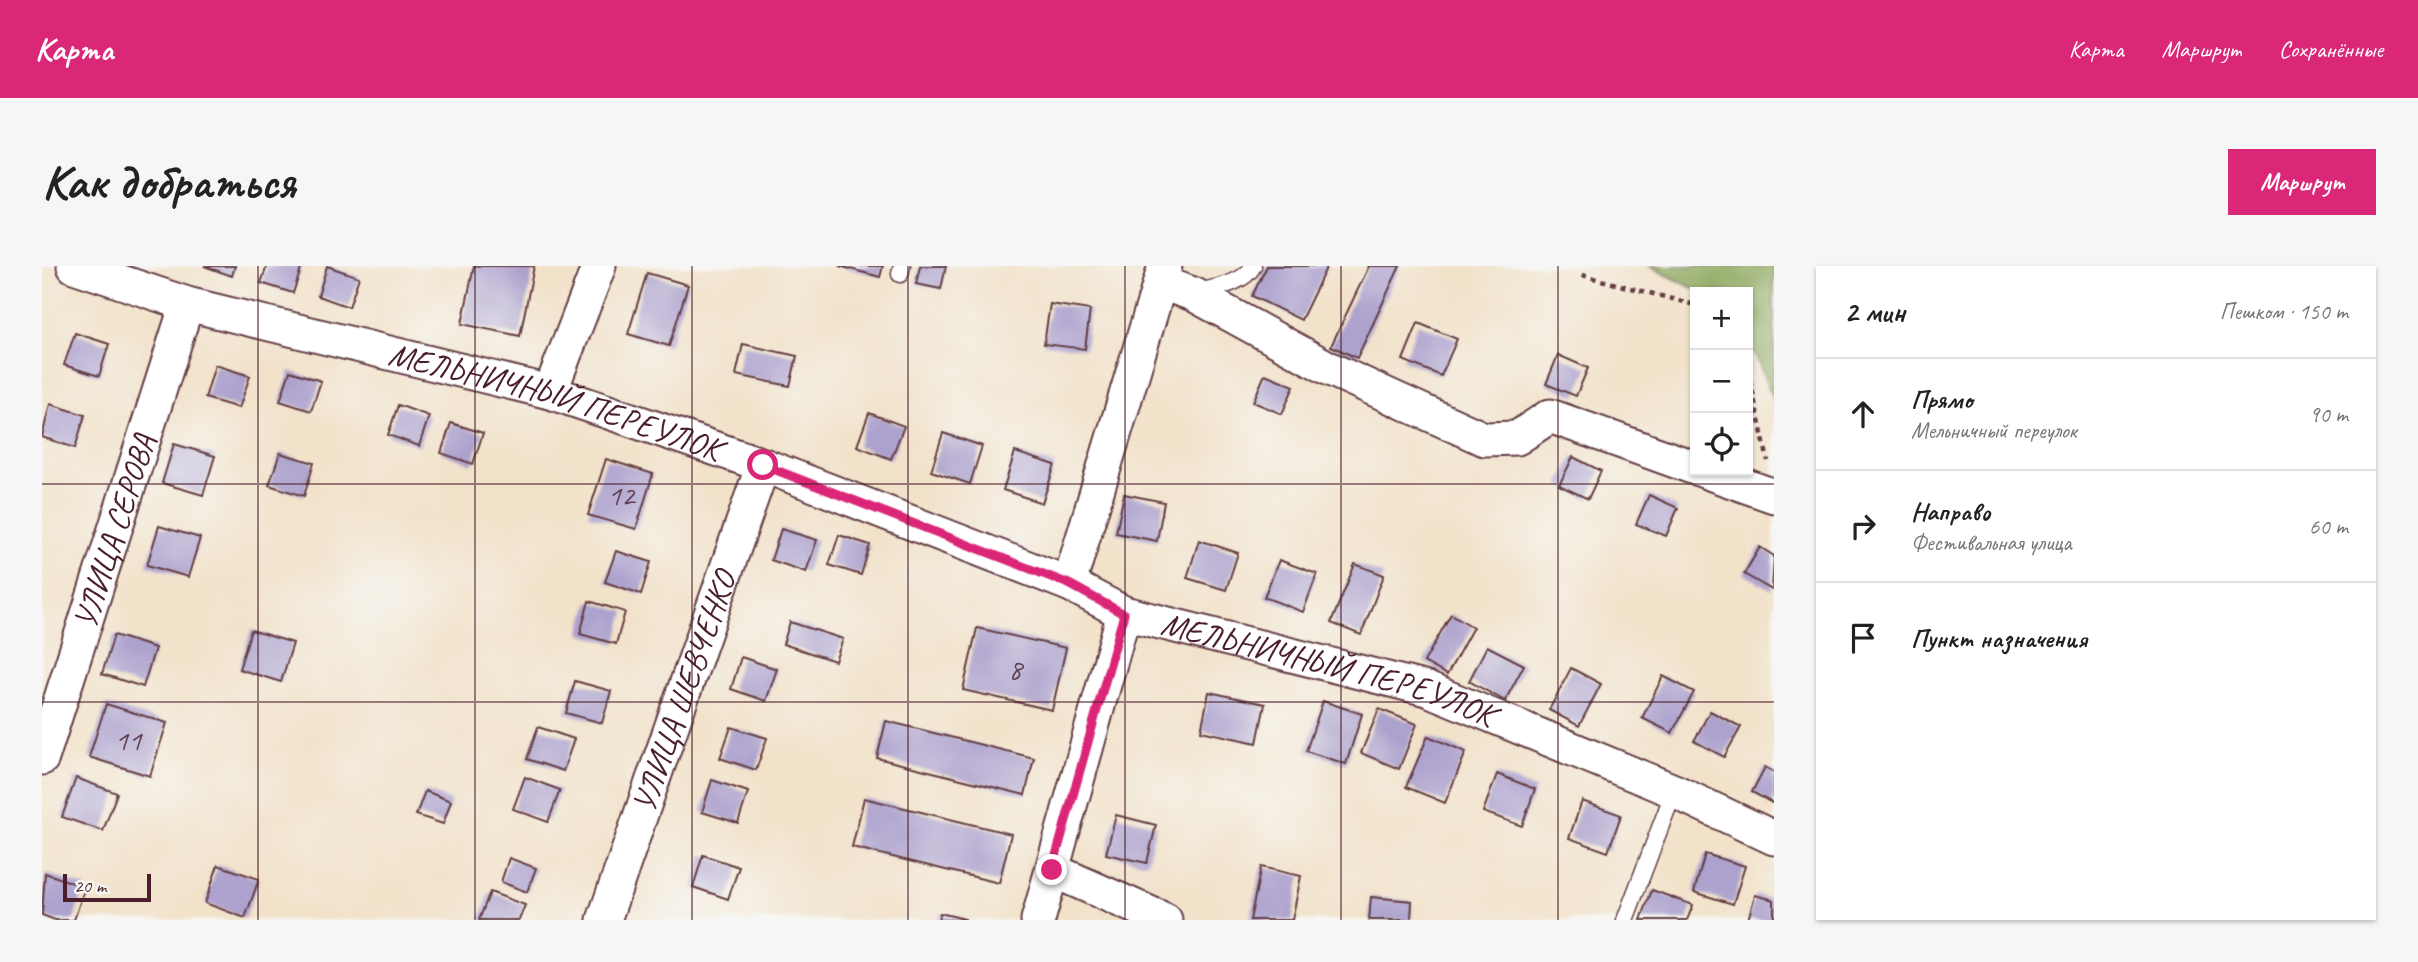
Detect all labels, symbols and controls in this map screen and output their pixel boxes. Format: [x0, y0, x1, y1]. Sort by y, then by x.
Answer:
text: Карта [35, 28, 114, 70]
text: Карта [2069, 34, 2124, 64]
text: Маршрут [2162, 34, 2241, 64]
text: Сохранённые [2279, 34, 2383, 64]
button: Маршрут [2228, 149, 2376, 215]
text: Как добраться [42, 151, 295, 213]
map controls [1690, 287, 1753, 476]
button: + [1690, 287, 1753, 350]
text: 2 мин [1844, 293, 1905, 331]
text: Пешком · 150 m [2220, 297, 2348, 326]
street label: МЕЛЬНИЧНЫЙ ПЕРЕУЛОК [385, 333, 733, 472]
button: − [1690, 350, 1753, 413]
text: Прямо [1911, 383, 1973, 416]
icon: ahead [1844, 395, 1882, 433]
text: 90 m [2309, 400, 2348, 429]
button: locate [1690, 413, 1753, 476]
text: Мельничный переулок [1911, 416, 2077, 445]
street label: УЛИЦА СЕРОВА [64, 428, 165, 634]
route start [747, 449, 778, 480]
house number: 12 [608, 476, 637, 514]
text: Направо [1911, 495, 1990, 528]
icon: right [1844, 507, 1882, 545]
text: 60 m [2309, 512, 2348, 541]
text: Фестивальная улица [1911, 528, 2072, 557]
street label: УЛИЦА ШЕВЧЕНКО [622, 562, 746, 817]
street label: МЕЛЬНИЧНЫЙ ПЕРЕУЛОК [1157, 602, 1507, 738]
icon: arrive [1844, 619, 1882, 657]
text: Пункт назначения [1911, 622, 2087, 655]
house number: 8 [1008, 650, 1024, 688]
house number: 11 [115, 721, 143, 759]
route end [1036, 854, 1067, 885]
scale bar [63, 871, 150, 903]
text: 20 m [74, 874, 106, 898]

